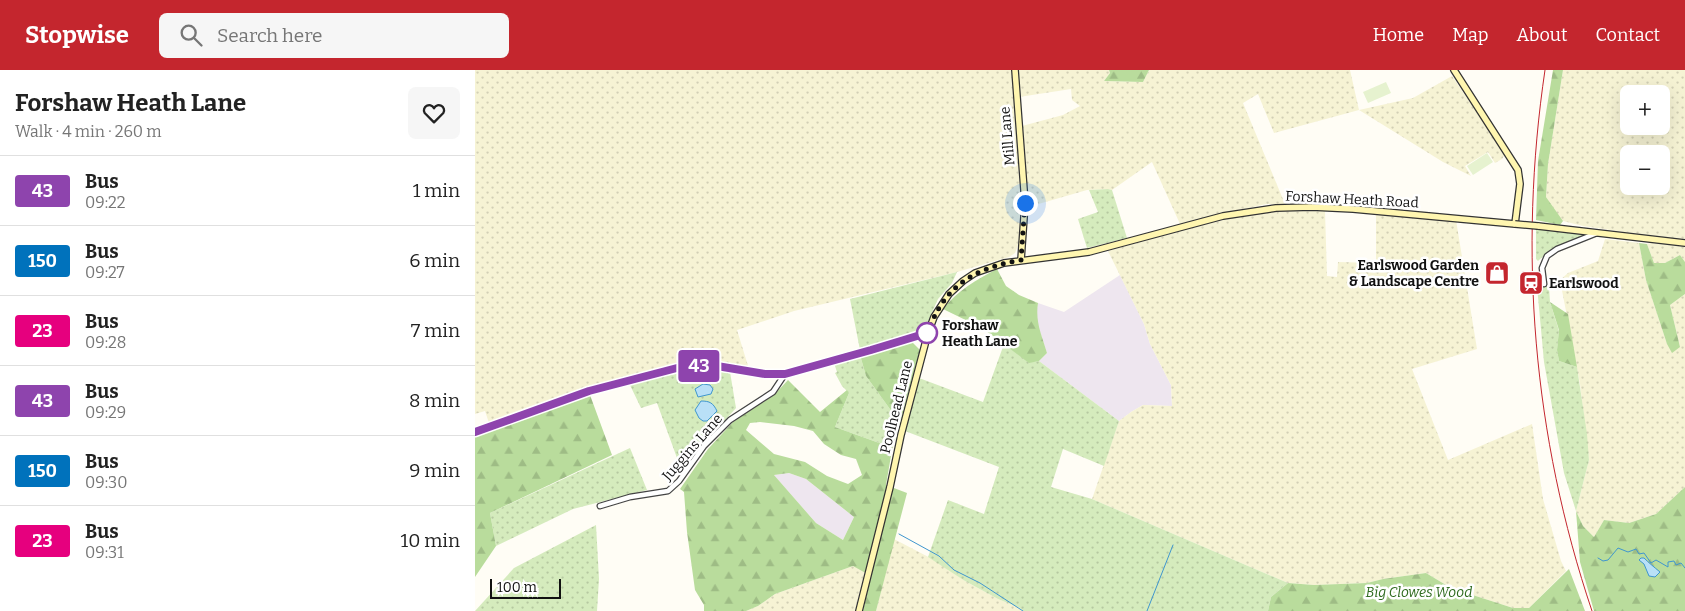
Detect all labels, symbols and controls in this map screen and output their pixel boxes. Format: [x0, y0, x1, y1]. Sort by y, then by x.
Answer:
search box [159, 13, 509, 58]
text: Stopwise [25, 21, 129, 49]
icon: search [177, 21, 205, 49]
text: Search here [217, 24, 323, 47]
text: Home [1373, 24, 1424, 46]
text: Map [1452, 24, 1488, 46]
text: About [1516, 24, 1567, 46]
text: Contact [1595, 24, 1660, 46]
map controls [1620, 85, 1670, 195]
button: + [1620, 85, 1670, 135]
button: heart [408, 87, 460, 139]
text: Forshaw Heath Lane [15, 89, 246, 117]
street label: Mill Lane [996, 106, 1019, 166]
text: Walk · 4 min · 260 m [15, 122, 162, 141]
button: − [1620, 145, 1670, 195]
text: Bus [85, 170, 119, 193]
text: 1 min [413, 179, 460, 202]
text: 43 [32, 180, 53, 202]
street label: Forshaw Heath Road [1285, 188, 1419, 211]
your location [1013, 191, 1038, 216]
text: 09:22 [85, 193, 125, 212]
text: Bus [85, 240, 119, 263]
text: 6 min [409, 249, 460, 272]
text: 150 [28, 250, 57, 272]
place label: Earlswood Garden & Landscape Centre [1349, 257, 1479, 290]
shop icon: Earlswood Garden & Landscape Centre [1484, 260, 1510, 286]
text: 09:27 [85, 263, 125, 282]
station icon: Earlswood [1518, 270, 1544, 296]
place label: Earlswood [1549, 275, 1619, 292]
text: Bus [85, 310, 119, 333]
place label: Forshaw Heath Lane [942, 317, 1018, 350]
text: 7 min [411, 319, 460, 342]
text: 23 [32, 320, 53, 342]
marker: Forshaw Heath Lane [916, 322, 938, 344]
text: 09:28 [85, 333, 126, 352]
line badge: 43 [677, 350, 721, 382]
text: 43 [688, 355, 710, 377]
street label: Poolhead Lane [877, 359, 916, 455]
text: Bus [85, 380, 119, 403]
text: 8 min [409, 389, 460, 412]
text: 43 [32, 390, 53, 412]
text: 09:29 [85, 403, 126, 422]
street label: Juggins Lane [658, 410, 726, 485]
text: Bus [85, 450, 119, 473]
text: 9 min [409, 459, 460, 482]
text: 150 [28, 460, 57, 482]
text: 09:30 [85, 473, 127, 492]
text: Bus [85, 520, 119, 543]
text: 10 min [400, 529, 460, 552]
text: 23 [32, 530, 53, 552]
text: 09:31 [85, 543, 124, 562]
scale bar [490, 576, 561, 599]
text: 100 m [497, 579, 537, 596]
park label: Big Clowes Wood [1366, 584, 1472, 601]

